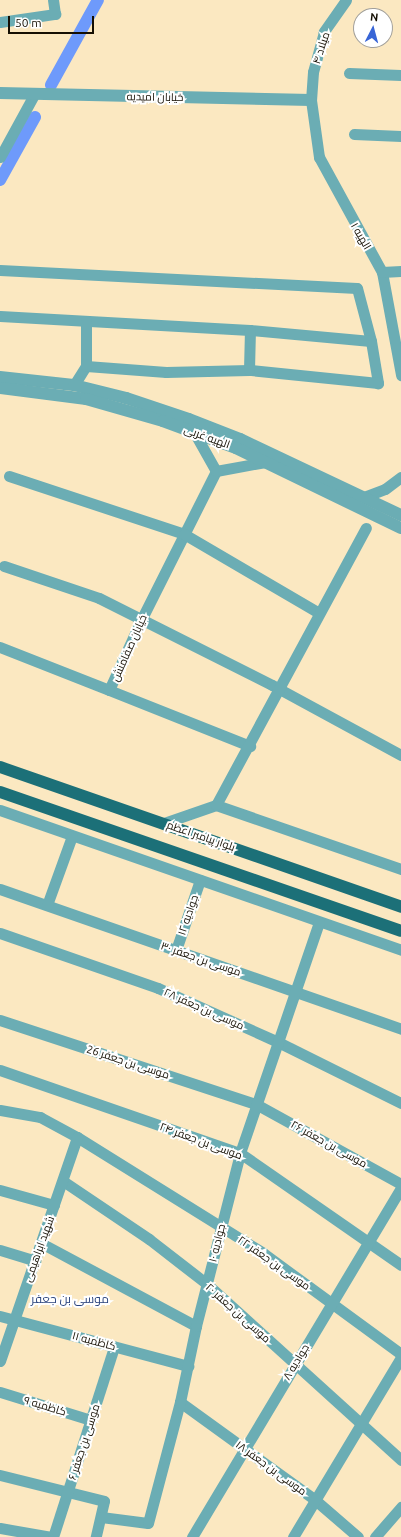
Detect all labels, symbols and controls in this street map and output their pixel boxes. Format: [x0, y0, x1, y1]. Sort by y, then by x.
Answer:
scale bar [10, 8, 96, 34]
north arrow [353, 8, 393, 48]
text: N [369, 11, 379, 23]
text: 50 m [15, 16, 42, 29]
street label: میلاد ۴ [310, 30, 332, 66]
street label: خیابان امیدیه [126, 90, 184, 104]
street label: الهیه ۱ [348, 220, 374, 252]
street label: الهیه غربی [182, 423, 232, 451]
street label: خیابان صفامنش [108, 612, 150, 684]
street label: بلوار پیامبر اعظم [165, 818, 237, 854]
street label: جوادیه ۱۲ [175, 893, 201, 937]
street label: موسی بن جعفر ۳۰ [159, 939, 243, 979]
street label: موسی بن جعفر ۲۸ [162, 985, 246, 1033]
street label: موسی بن جعفر 26 [85, 1042, 171, 1082]
street label: موسی بن جعفر ۲۶ [289, 1118, 369, 1170]
street label: موسی بن جعفر ۲۴ [158, 1120, 244, 1162]
street label: شهید ابراهیمی [21, 1214, 57, 1284]
street label: جوادیه ۱۰ [206, 1223, 228, 1263]
street label: موسی بن جعفر ۲۲ [235, 1233, 313, 1293]
street label: موسی بن جعفر ۲۰ [203, 1281, 273, 1345]
district label: موسی بن جعفر [31, 1292, 109, 1306]
street label: کاظمیه ۱۱ [71, 1329, 117, 1353]
street label: جوادیه ۸ [280, 1342, 312, 1382]
street label: کاظمیه ۹ [22, 1393, 68, 1419]
street label: موسی بن جعفر ۶ [65, 1402, 103, 1482]
street label: موسی بن جعفر ۱۸ [233, 1438, 309, 1498]

